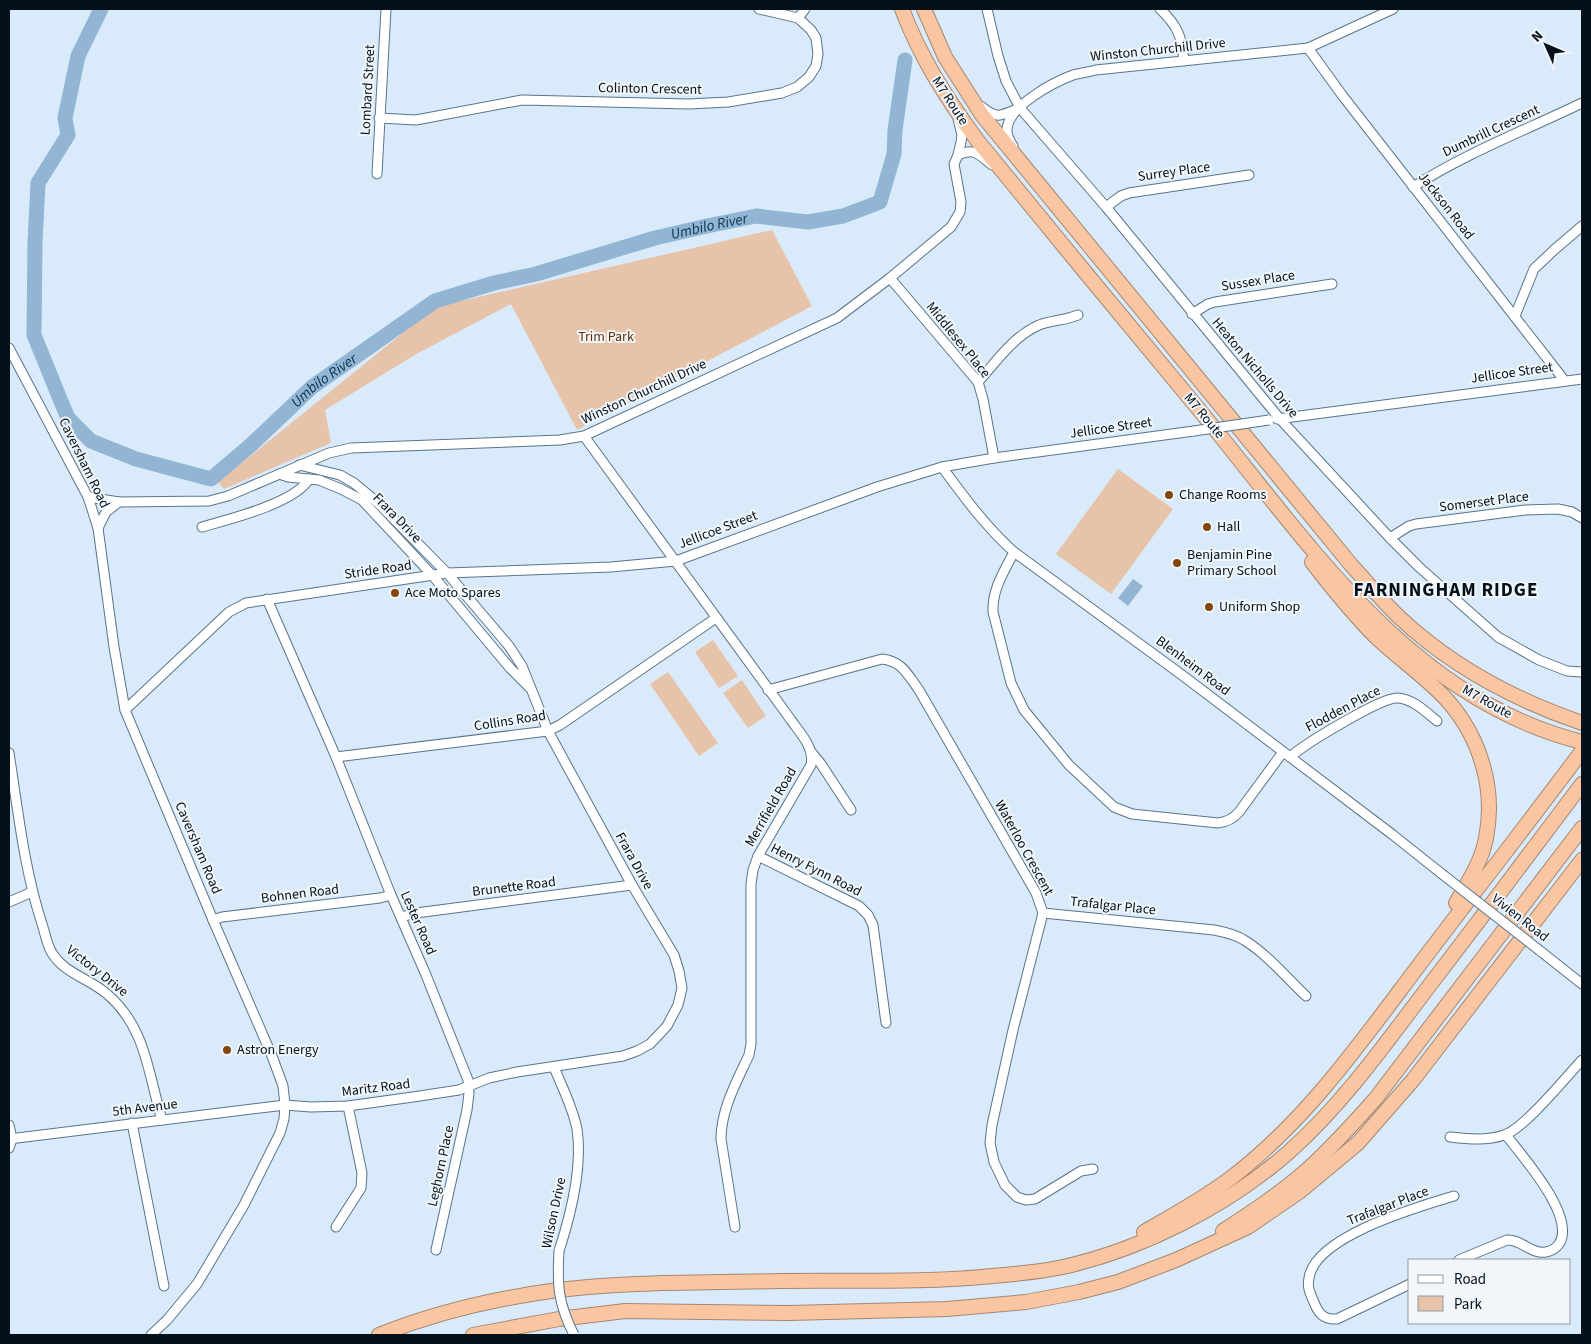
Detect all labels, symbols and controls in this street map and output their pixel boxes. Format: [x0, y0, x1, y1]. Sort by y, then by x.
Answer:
north arrow [1521, 20, 1571, 70]
text: N [1527, 26, 1548, 47]
street label: Winston Churchill Drive [1089, 33, 1227, 67]
street label: Lombard Street [356, 44, 380, 136]
street label: M7 Route [927, 73, 973, 129]
street label: Colinton Crescent [598, 78, 702, 100]
street label: Dumbrill Crescent [1439, 100, 1543, 162]
street label: Surrey Place [1137, 157, 1211, 187]
street label: Jackson Road [1413, 168, 1479, 244]
water label: Umbilo River [668, 207, 750, 245]
street label: Sussex Place [1220, 265, 1296, 297]
street label: Middlesex Place [921, 298, 995, 382]
street label: Heaton Nicholls Drive [1207, 313, 1303, 423]
park label: Trim Park [578, 327, 634, 347]
water label: Umbilo River [286, 348, 362, 412]
street label: Winston Churchill Drive [578, 354, 710, 430]
street label: Jellicoe Street [1470, 357, 1555, 389]
street label: M7 Route [1179, 389, 1229, 443]
street label: Jellicoe Street [1069, 412, 1154, 444]
street label: Caversham Road [53, 414, 115, 512]
place label: Change Rooms [1179, 485, 1267, 505]
street label: Somerset Place [1438, 487, 1530, 517]
street label: Frara Drive [368, 488, 426, 548]
marker: Change Rooms [1163, 489, 1175, 501]
street label: Jellicoe Street [676, 506, 760, 554]
place label: Hall [1217, 517, 1241, 537]
marker: Hall [1201, 521, 1213, 533]
place label: Benjamin Pine Primary School [1187, 545, 1277, 581]
street label: Stride Road [343, 555, 413, 585]
marker: Benjamin Pine Primary School [1171, 557, 1183, 569]
district label: FARNINGHAM RIDGE [1354, 577, 1538, 604]
place label: Ace Moto Spares [405, 583, 501, 603]
marker: Ace Moto Spares [389, 587, 401, 599]
place label: Uniform Shop [1219, 597, 1301, 617]
marker: Uniform Shop [1203, 601, 1215, 613]
street label: Blenheim Road [1151, 631, 1235, 701]
street label: M7 Route [1458, 680, 1516, 724]
street label: Flodden Place [1302, 681, 1384, 737]
street label: Collins Road [473, 705, 547, 737]
street label: Merrifield Road [740, 763, 802, 851]
street label: Waterloo Crescent [989, 797, 1059, 900]
street label: Caversham Road [170, 799, 226, 897]
street label: Frara Drive [610, 829, 658, 893]
street label: Henry Fynn Road [767, 838, 865, 902]
street label: Brunette Road [471, 872, 557, 902]
street label: Bohnen Road [260, 879, 340, 909]
street label: Lester Road [395, 888, 441, 958]
street label: Vivien Road [1487, 889, 1553, 947]
street label: Trafalgar Place [1069, 892, 1157, 920]
street label: Victory Drive [62, 940, 132, 1002]
place label: Astron Energy [237, 1040, 319, 1060]
marker: Astron Energy [221, 1044, 233, 1056]
street label: Maritz Road [340, 1074, 412, 1102]
street label: 5th Avenue [111, 1094, 179, 1122]
street label: Leghorn Place [423, 1123, 459, 1208]
street label: Wilson Drive [537, 1176, 571, 1250]
street label: Trafalgar Place [1344, 1181, 1432, 1231]
legend [1408, 1259, 1571, 1324]
text: Road [1454, 1269, 1486, 1290]
text: Park [1454, 1294, 1483, 1315]

